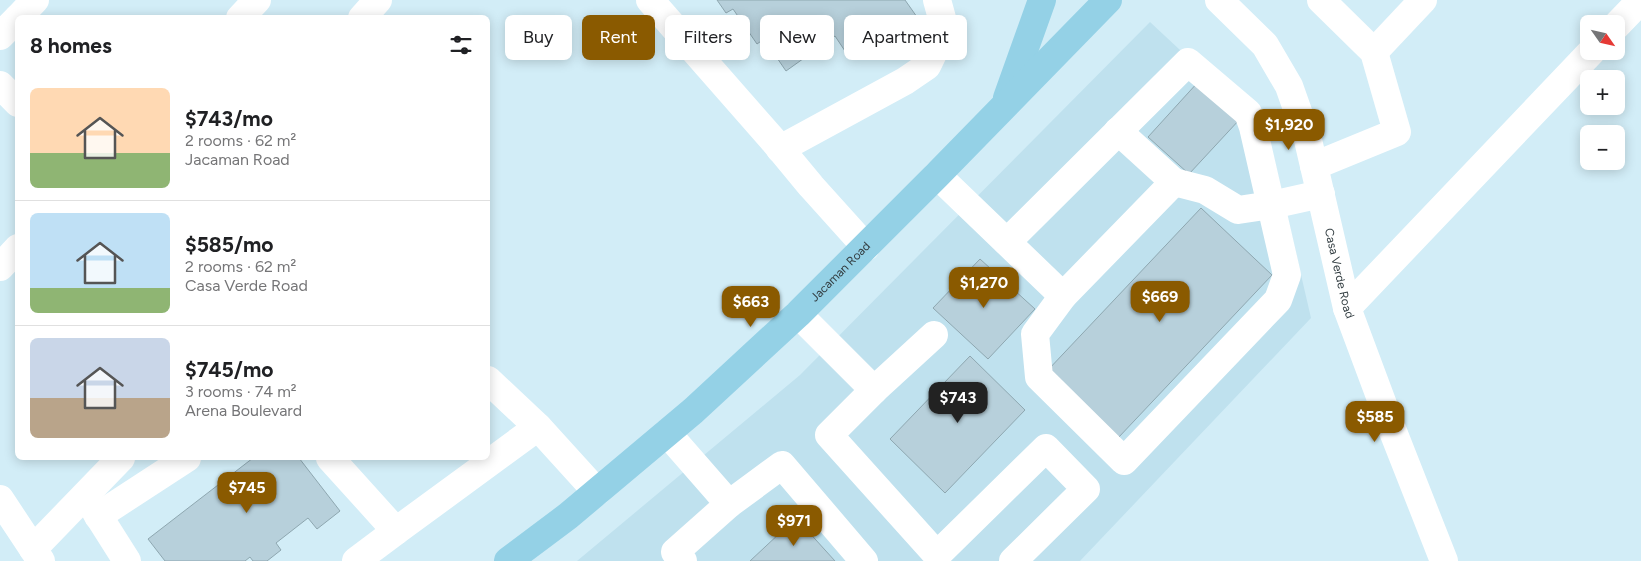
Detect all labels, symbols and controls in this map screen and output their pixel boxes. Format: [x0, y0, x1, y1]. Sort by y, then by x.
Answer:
chip: Buy [505, 15, 572, 60]
chip: Rent [582, 15, 655, 60]
chip: Filters [665, 15, 750, 60]
chip: New [760, 15, 834, 60]
chip: Apartment [844, 15, 967, 60]
north arrow [1580, 15, 1625, 60]
map controls [1580, 15, 1625, 170]
icon: filters [447, 31, 475, 59]
text: 8 homes [30, 33, 112, 58]
button: + [1580, 70, 1625, 115]
text: $743/mo [185, 106, 273, 131]
icon: home [70, 108, 130, 168]
pin: $1,920 [1248, 108, 1330, 151]
text: $1,920 [1265, 115, 1313, 134]
button: − [1580, 125, 1625, 170]
text: 2 rooms · 62 m² [185, 131, 296, 150]
text: Jacaman Road [185, 150, 290, 169]
street label: Casa Verde Road [1322, 227, 1357, 320]
text: $585/mo [185, 232, 273, 257]
icon: home [70, 233, 130, 293]
street label: Jacaman Road [808, 239, 873, 304]
text: 2 rooms · 62 m² [185, 257, 296, 276]
pin: $1,270 [943, 266, 1025, 309]
text: $1,270 [960, 273, 1008, 292]
text: Casa Verde Road [185, 276, 308, 295]
pin: $669 [1130, 280, 1190, 323]
pin: $663 [721, 286, 781, 328]
text: $669 [1142, 287, 1178, 306]
text: $663 [733, 292, 769, 311]
text: $745/mo [185, 357, 273, 382]
icon: home [70, 358, 130, 418]
text: 3 rooms · 74 m² [185, 382, 297, 401]
pin: $743 [928, 382, 988, 424]
text: $743 [940, 388, 976, 407]
pin: $585 [1345, 400, 1405, 443]
text: Arena Boulevard [185, 401, 302, 420]
text: $585 [1356, 407, 1394, 426]
pin: $745 [217, 472, 277, 514]
text: $745 [228, 478, 266, 497]
pin: $971 [764, 504, 824, 547]
text: $971 [777, 511, 811, 530]

